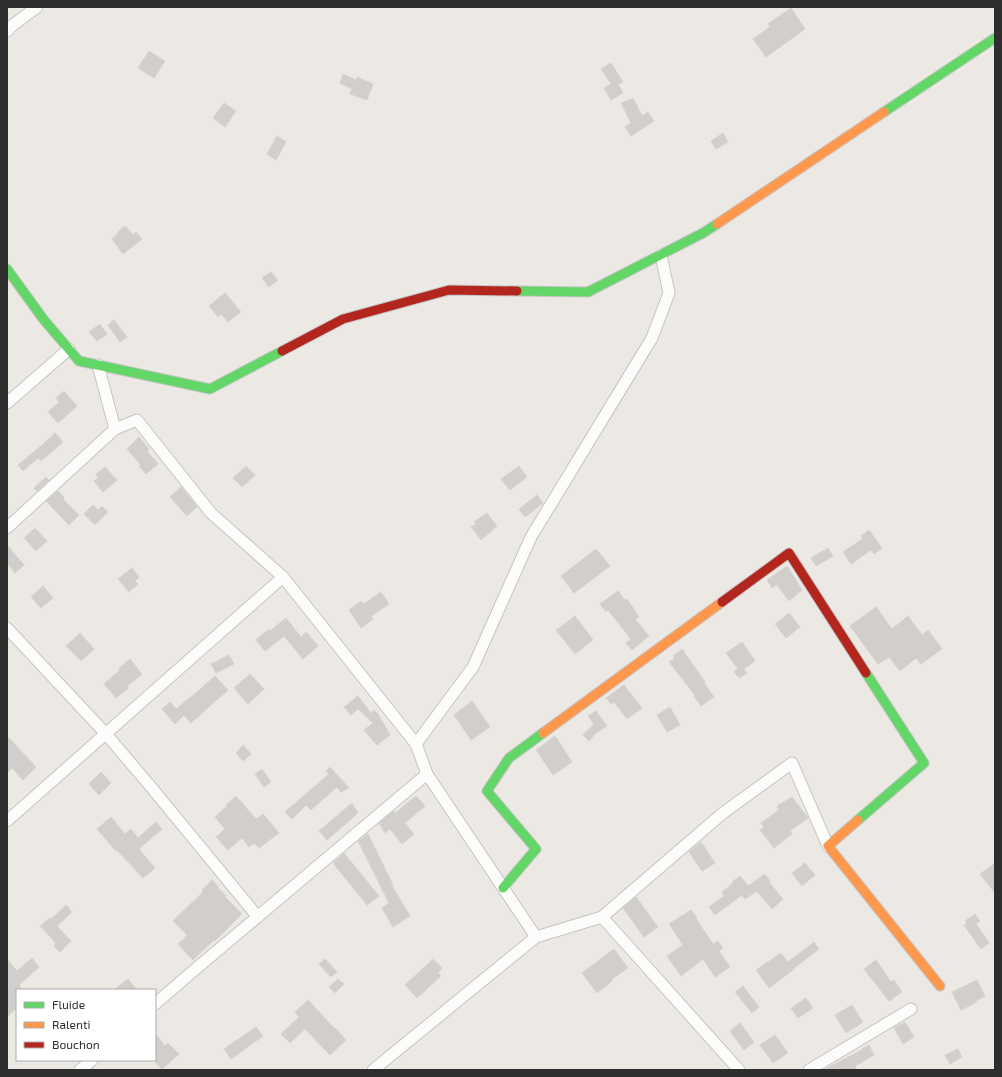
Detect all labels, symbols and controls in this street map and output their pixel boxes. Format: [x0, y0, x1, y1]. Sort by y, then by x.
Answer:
legend [16, 989, 156, 1061]
text: Fluide [52, 997, 85, 1011]
text: Ralenti [52, 1017, 91, 1031]
text: Bouchon [52, 1037, 100, 1051]

